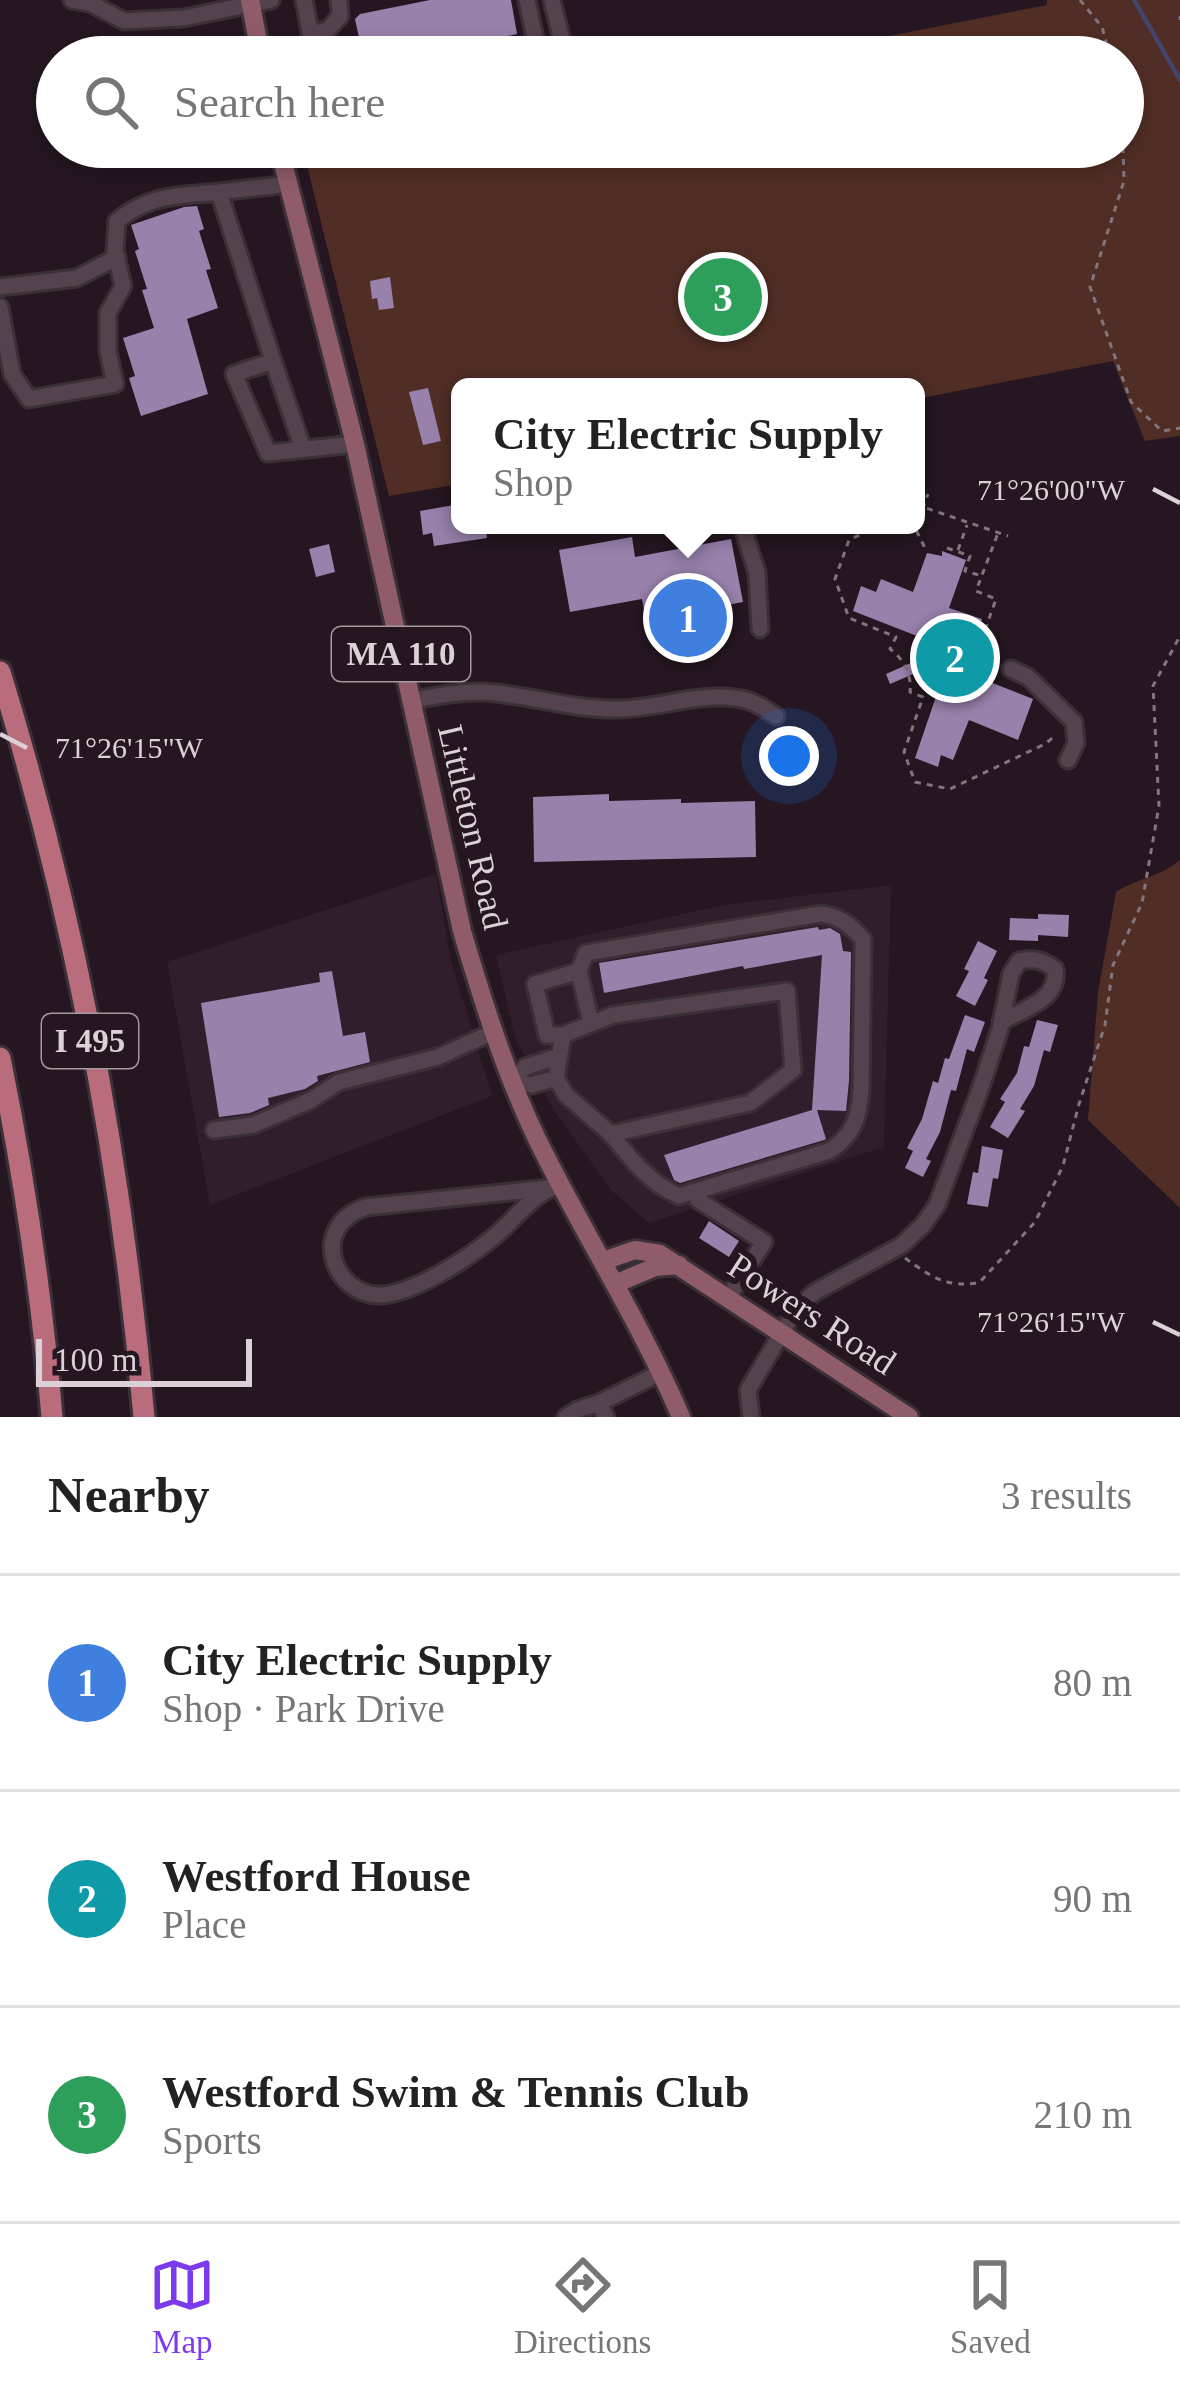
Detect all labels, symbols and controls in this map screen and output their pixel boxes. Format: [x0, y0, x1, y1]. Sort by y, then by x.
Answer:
search box [36, 36, 1144, 168]
icon: search [78, 69, 144, 135]
text: Search here [174, 77, 385, 127]
pin: 3 [684, 252, 762, 342]
popup [451, 378, 925, 534]
text: City Electric Supply [493, 409, 883, 459]
text: Shop [493, 461, 573, 504]
text: 71°26'00"W [977, 473, 1126, 506]
pin: 1 [649, 573, 727, 663]
pin: 2 [916, 613, 994, 703]
road number: MA 110 [332, 627, 470, 681]
street label: Littleton Road [430, 721, 516, 933]
your location [759, 726, 819, 786]
text: 71°26'15"W [55, 731, 204, 764]
road number: I 495 [42, 1014, 138, 1068]
street label: Powers Road [721, 1245, 903, 1383]
text: 71°26'15"W [977, 1305, 1126, 1338]
scale bar [36, 1333, 252, 1386]
text: 100 m [54, 1342, 137, 1378]
text: Nearby [48, 1467, 209, 1523]
text: 3 results [1001, 1474, 1132, 1517]
text: City Electric Supply [162, 1635, 552, 1685]
text: 1 [77, 1661, 97, 1704]
text: 80 m [1053, 1661, 1132, 1704]
text: Shop · Park Drive [162, 1687, 445, 1730]
text: Westford House [162, 1851, 471, 1901]
text: 2 [77, 1877, 97, 1920]
text: 90 m [1053, 1877, 1132, 1920]
text: Place [162, 1903, 246, 1946]
text: Westford Swim & Tennis Club [162, 2067, 750, 2117]
text: 3 [77, 2093, 97, 2136]
text: 210 m [1033, 2093, 1132, 2136]
text: Sports [162, 2119, 262, 2162]
tab: Map [149, 2252, 215, 2361]
tab: Directions [514, 2252, 651, 2361]
tab: Saved [950, 2252, 1031, 2361]

